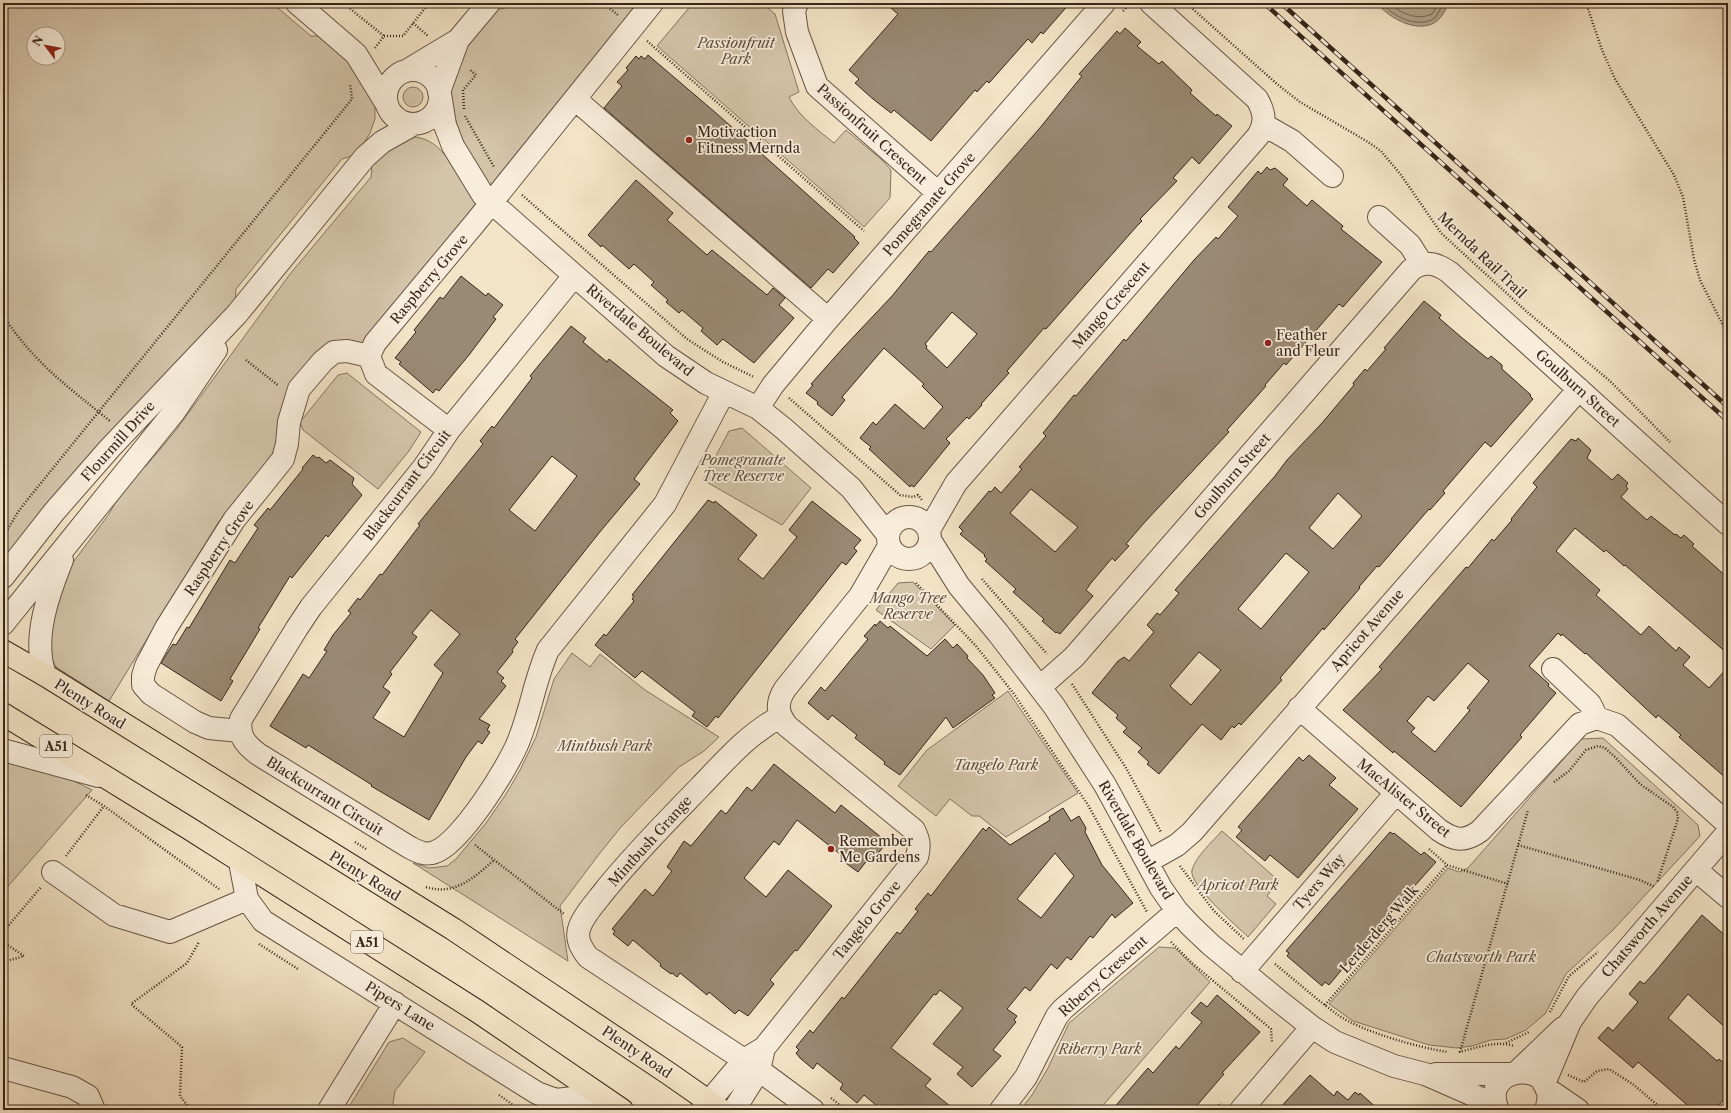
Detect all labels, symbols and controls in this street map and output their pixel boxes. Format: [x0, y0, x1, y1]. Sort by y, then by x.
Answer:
north arrow [26, 26, 66, 66]
text: N [29, 33, 46, 48]
park label: Passionfruit Park [696, 34, 776, 68]
street label: Passionfruit Crescent [813, 80, 931, 188]
place label: Motivaction Fitness Mernda [697, 123, 801, 157]
marker: Motivaction Fitness Mernda [684, 135, 694, 145]
street label: Pomegranate Grove [879, 148, 979, 260]
street label: Mernda Rail Trail [1434, 208, 1530, 302]
street label: Raspberry Grove [386, 230, 472, 328]
street label: Mango Crescent [1068, 258, 1154, 352]
street label: Riverdale Boulevard [583, 280, 698, 380]
place label: Feather and Fleur [1276, 326, 1340, 360]
marker: Feather and Fleur [1263, 338, 1273, 348]
street label: Goulburn Street [1532, 345, 1624, 431]
street label: Flourmill Drive [77, 397, 159, 485]
street label: Blackcurrant Circuit [359, 426, 455, 544]
street label: Goulburn Street [1190, 429, 1274, 523]
park label: Pomegranate Tree Reserve [700, 451, 786, 485]
street label: Raspberry Grove [180, 497, 258, 599]
street label: Apricot Avenue [1326, 585, 1408, 676]
park label: Mango Tree Reserve [868, 589, 948, 623]
street label: Plenty Road [51, 675, 129, 733]
road number: A51 [40, 735, 72, 757]
park label: Mintbush Park [556, 737, 653, 755]
street label: Blackcurrant Circuit [263, 753, 387, 839]
street label: MacAlister Street [1353, 755, 1455, 841]
park label: Tangelo Park [954, 756, 1039, 774]
street label: Riverdale Boulevard [1095, 777, 1178, 903]
street label: Mintbush Grange [604, 792, 696, 890]
place label: Remember Me Gardens [839, 832, 920, 866]
marker: Remember Me Gardens [826, 844, 836, 854]
street label: Plenty Road [326, 847, 404, 905]
street label: Tyers Way [1289, 850, 1349, 914]
street label: Chatsworth Avenue [1597, 871, 1697, 981]
street label: Tangelo Grove [829, 876, 905, 963]
park label: Apricot Park [1195, 876, 1279, 894]
street label: Lerderderg Walk [1336, 880, 1423, 977]
road number: A51 [351, 931, 383, 953]
street label: Riberry Crescent [1055, 931, 1151, 1020]
park label: Chatsworth Park [1426, 948, 1537, 966]
street label: Pipers Lane [362, 977, 438, 1035]
street label: Plenty Road [599, 1022, 676, 1082]
park label: Riberry Park [1058, 1040, 1142, 1058]

